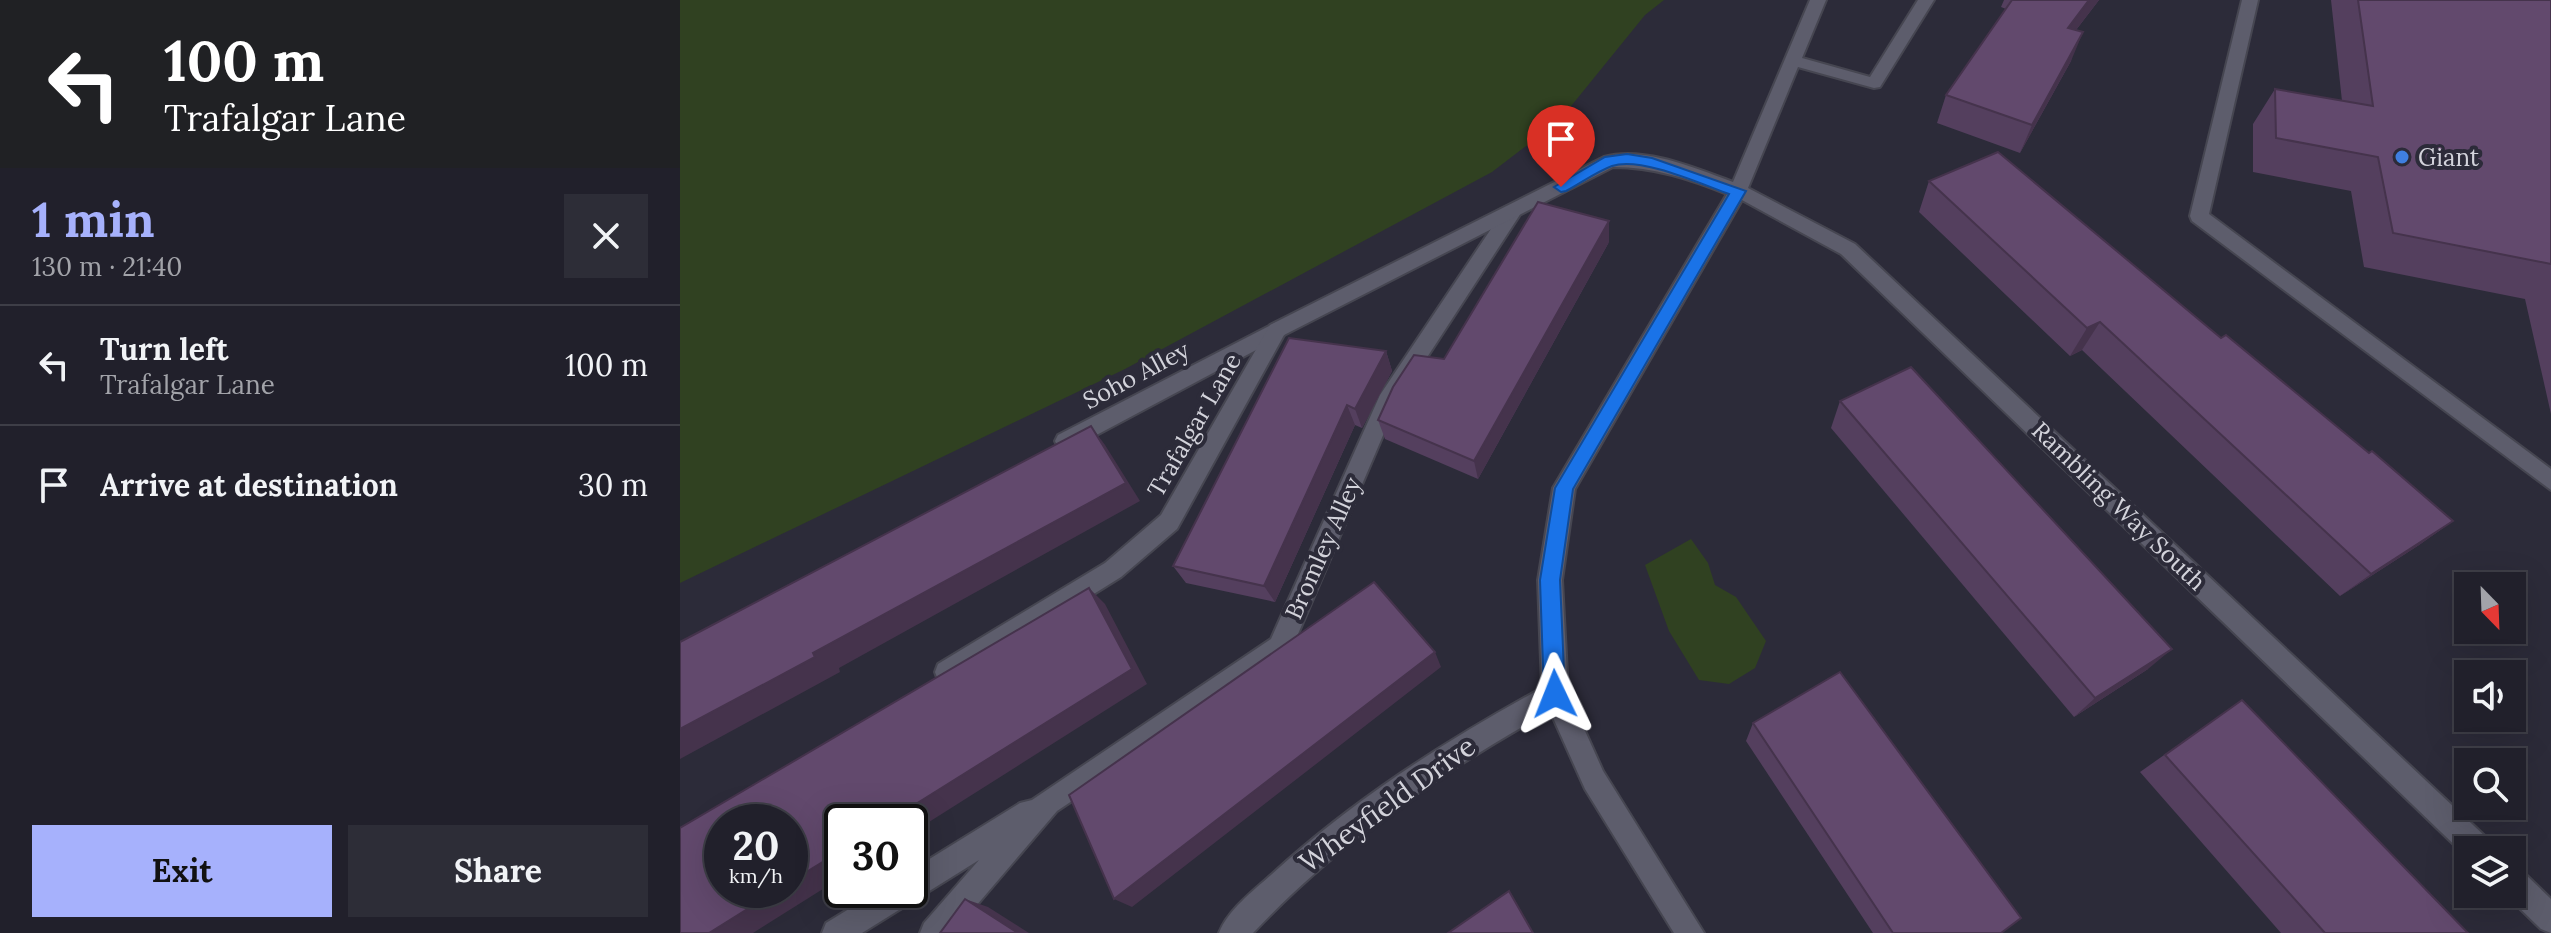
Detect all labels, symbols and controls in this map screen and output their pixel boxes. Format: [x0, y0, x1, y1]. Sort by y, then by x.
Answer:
text: 100 m [164, 25, 324, 96]
icon: left [32, 32, 136, 136]
text: Trafalgar Lane [164, 95, 406, 141]
pin [1527, 105, 1595, 187]
icon: arrive [1539, 117, 1583, 161]
place label: Giant [2418, 142, 2480, 173]
marker: Giant [2393, 148, 2411, 166]
text: 1 min [32, 189, 155, 250]
button: close [564, 194, 648, 278]
text: 130 m · 21:40 [32, 250, 183, 283]
text: Turn left [100, 330, 228, 368]
street label: Soho Alley [1077, 334, 1195, 416]
icon: left [32, 343, 76, 387]
text: 100 m [565, 346, 648, 384]
street label: Trafalgar Lane [1140, 347, 1248, 503]
text: Trafalgar Lane [100, 368, 275, 401]
street label: Rambling Way South [2026, 415, 2212, 597]
icon: arrive [32, 463, 76, 507]
text: Arrive at destination [100, 466, 398, 504]
text: 30 m [578, 466, 648, 504]
street label: Bromley Alley [1278, 472, 1368, 624]
north arrow [2454, 572, 2526, 644]
map controls [2454, 572, 2526, 908]
position arrow [1513, 652, 1597, 736]
button: sound [2454, 660, 2526, 732]
street label: Wheyfield Drive [1292, 728, 1482, 880]
button: search [2454, 748, 2526, 820]
speed limit sign: 30 [824, 804, 928, 908]
text: 20 [733, 820, 779, 871]
button: Exit [32, 825, 332, 917]
button: Share [348, 825, 648, 917]
button: layers [2454, 836, 2526, 908]
text: km/h [729, 863, 783, 888]

